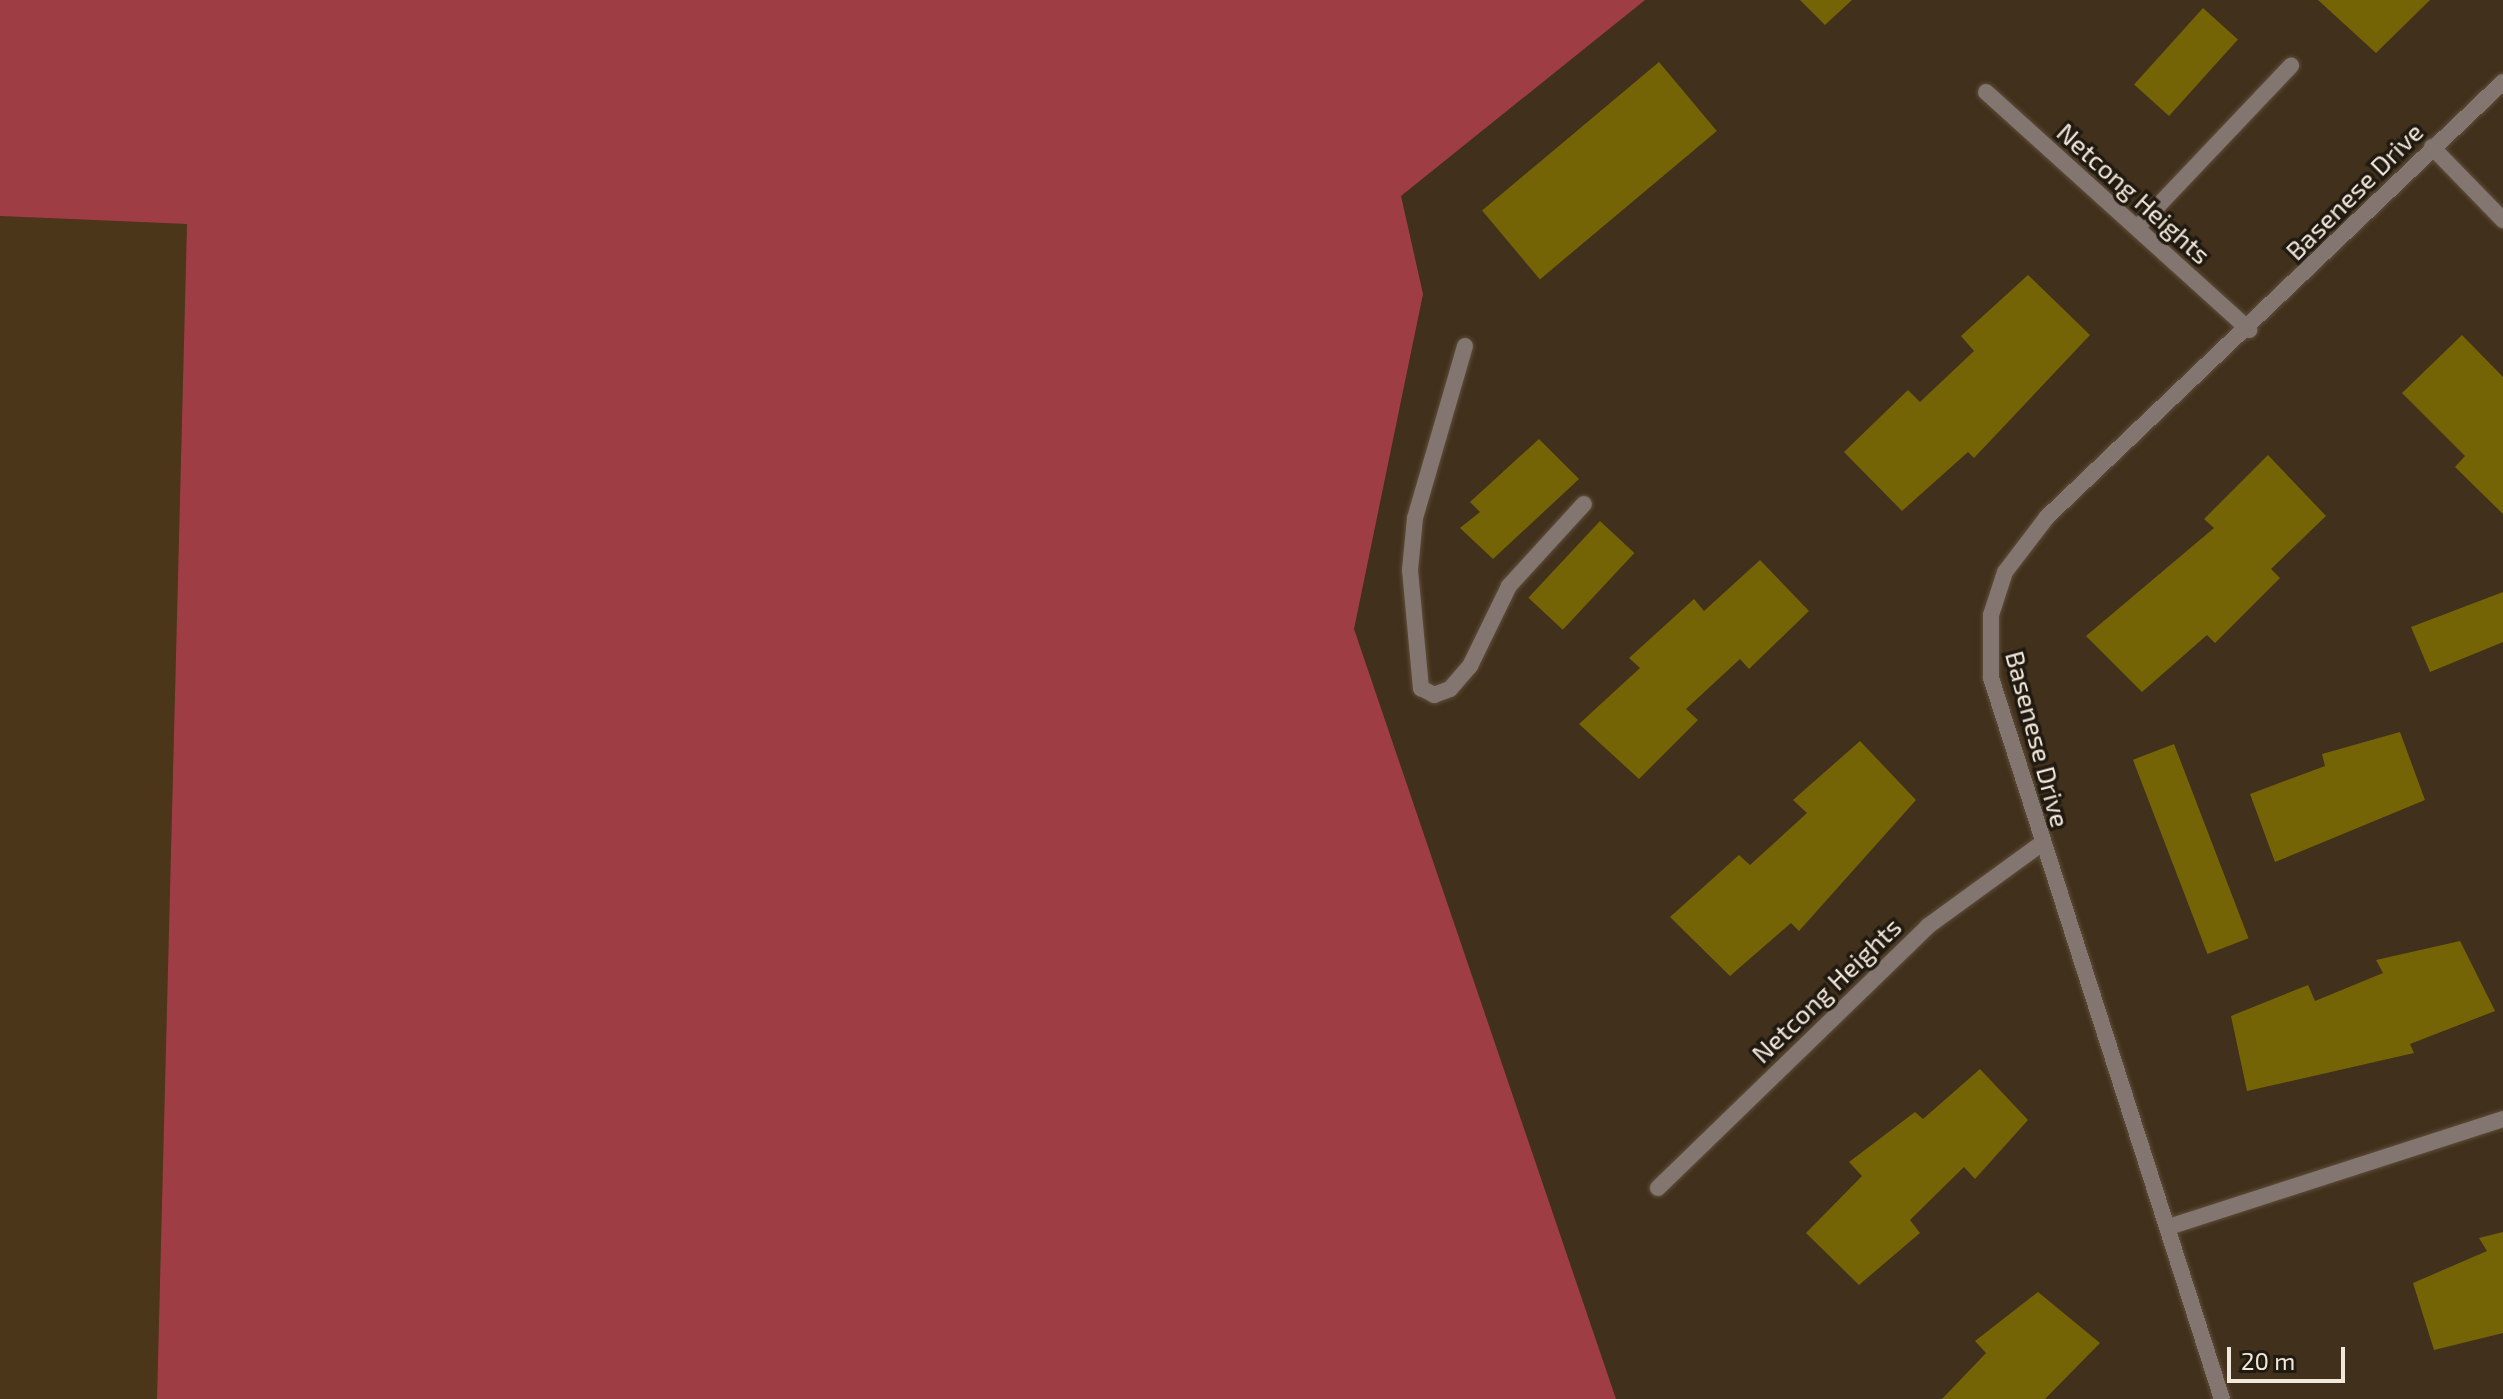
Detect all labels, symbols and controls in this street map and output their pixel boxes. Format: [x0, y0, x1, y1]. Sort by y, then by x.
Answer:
street label: Netcong Heights [2051, 116, 2217, 270]
street label: Basenese Drive [2279, 116, 2429, 266]
street label: Basenese Drive [1999, 647, 2077, 831]
street label: Netcong Heights [1745, 911, 1907, 1069]
scale bar [2231, 1331, 2349, 1381]
text: 20 m [2241, 1346, 2295, 1375]

